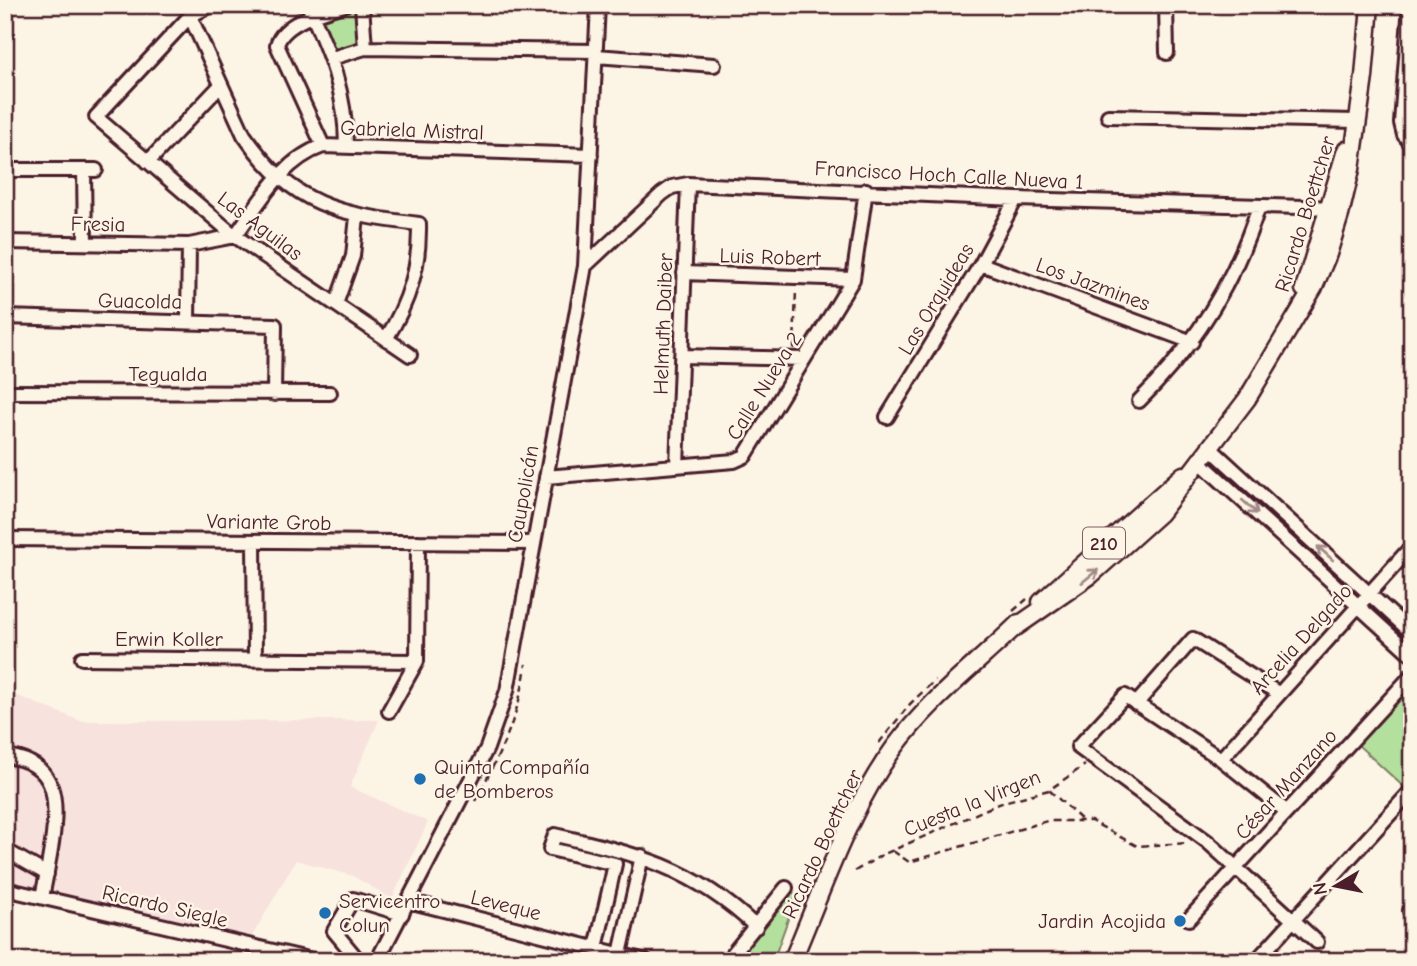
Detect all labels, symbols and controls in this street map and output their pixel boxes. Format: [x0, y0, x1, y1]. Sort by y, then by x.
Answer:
street label: Gabriela Mistral [340, 116, 484, 144]
street label: Ricardo Boettcher [1270, 133, 1340, 295]
street label: Francisco Hoch Calle Nueva 1 [814, 156, 1084, 194]
street label: Las Aguilas [213, 186, 307, 266]
street label: Fresia [70, 212, 126, 236]
street label: Las Orquideas [893, 239, 979, 359]
street label: Luis Robert [719, 243, 822, 271]
street label: Helmuth Daiber [649, 252, 677, 395]
street label: Los Jazmines [1033, 252, 1153, 316]
street label: Guacolda [98, 288, 182, 314]
street label: Calle Nueva 2 [721, 328, 807, 444]
street label: Tegualda [128, 362, 208, 386]
street label: Caupolicán [503, 443, 543, 545]
one-way arrow [1241, 499, 1259, 515]
street label: Variante Grob [206, 509, 332, 535]
road number: 210 [1083, 528, 1125, 558]
one-way arrow [1317, 545, 1334, 562]
one-way arrow [1080, 568, 1098, 584]
street label: Arcelia Delgado [1245, 579, 1357, 699]
street label: Erwin Koller [115, 627, 224, 651]
street label: César Manzano [1230, 724, 1342, 844]
place label: Quinta Compañía de Bomberos [434, 755, 590, 803]
street label: Ricardo Boettcher [777, 765, 867, 922]
street label: Cuesta la Virgen [900, 765, 1044, 841]
marker: Quinta Compañía de Bomberos [412, 771, 428, 787]
north arrow [1302, 850, 1372, 920]
street label: Ricardo Siegle [100, 880, 230, 932]
text: N [1308, 881, 1332, 897]
street label: Leveque [468, 885, 544, 925]
place label: Servicentro Colun [339, 889, 440, 937]
marker: Servicentro Colun [317, 905, 333, 921]
place label: Jardin Acojida [1038, 909, 1166, 933]
marker: Jardin Acojida [1172, 913, 1188, 929]

